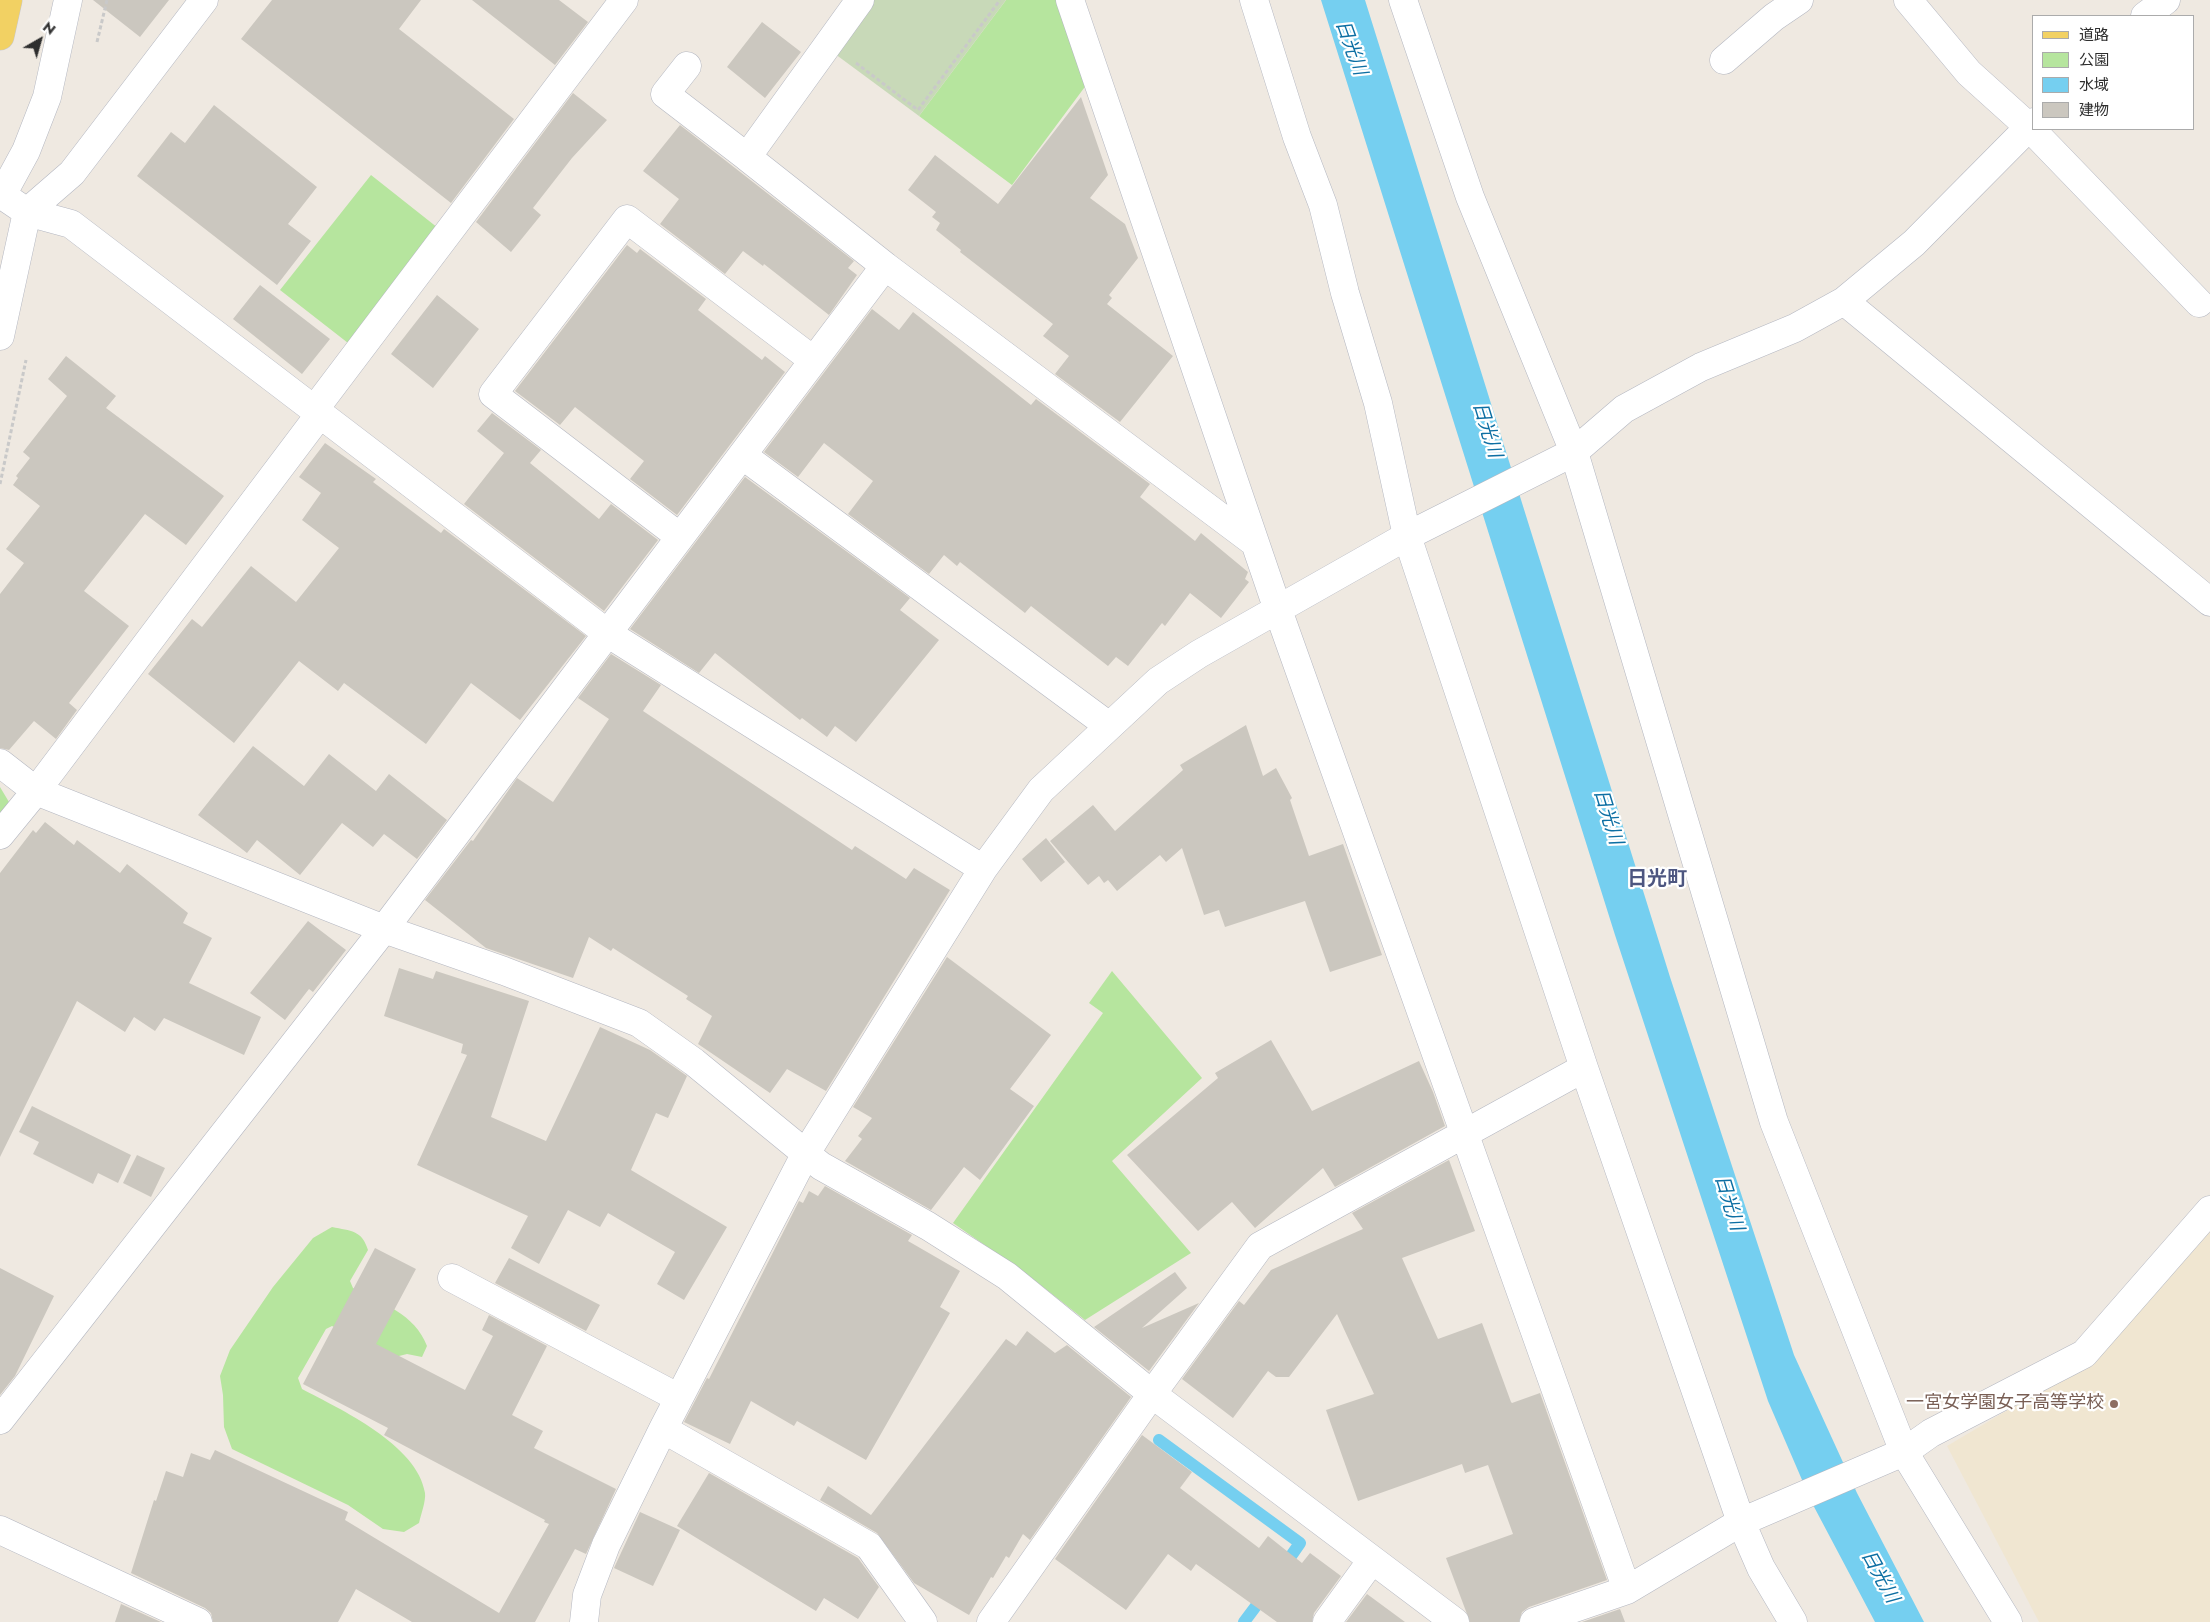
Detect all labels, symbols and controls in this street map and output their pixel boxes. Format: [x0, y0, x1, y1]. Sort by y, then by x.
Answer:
north arrow [15, 15, 65, 65]
legend [2032, 15, 2195, 130]
text: N [39, 17, 60, 39]
water label: 日光川 [1330, 17, 1370, 79]
text: 道路 [2079, 24, 2109, 46]
text: 公園 [2079, 49, 2109, 71]
text: 水域 [2079, 74, 2109, 96]
text: 建物 [2079, 99, 2109, 121]
water label: 日光川 [1467, 399, 1505, 461]
water label: 日光川 [1588, 786, 1626, 848]
district label: 日光町 [1627, 868, 1687, 892]
water label: 日光川 [1709, 1172, 1747, 1234]
place label: 一宮女学園女子高等学校 [1906, 1393, 2104, 1415]
marker: 一宮女学園女子高等学校 [2108, 1398, 2120, 1410]
water label: 日光川 [1855, 1547, 1903, 1607]

